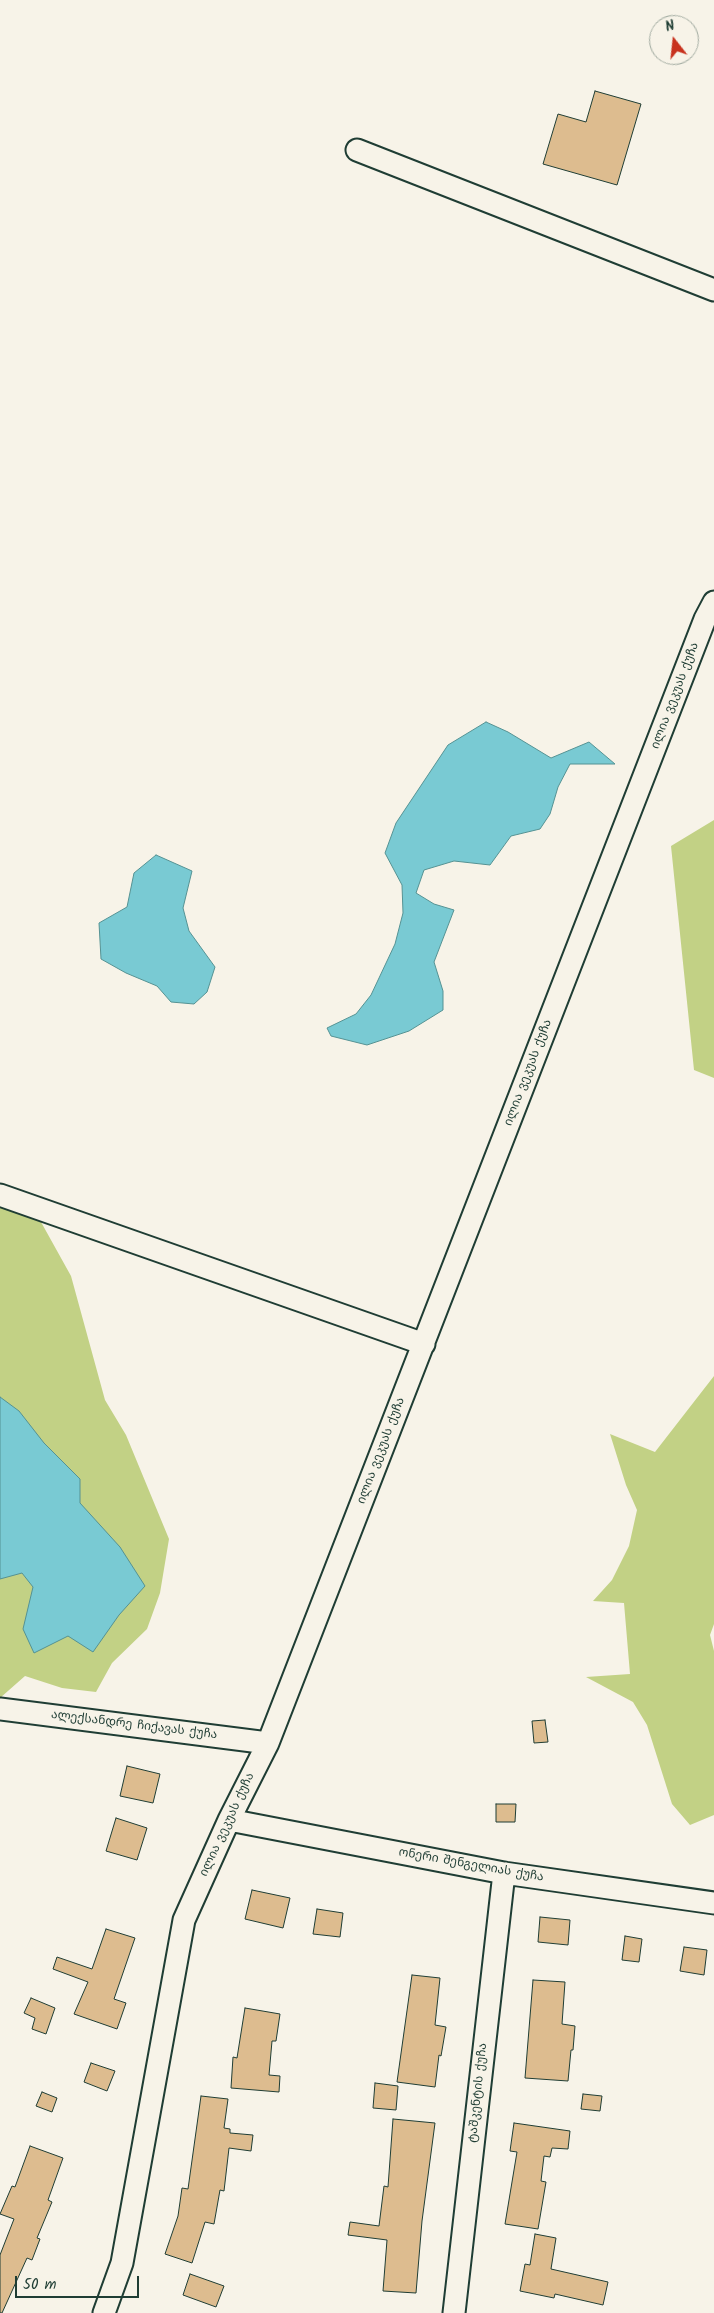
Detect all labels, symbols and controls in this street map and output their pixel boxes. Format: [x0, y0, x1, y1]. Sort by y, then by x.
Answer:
north arrow [649, 15, 699, 65]
text: N [663, 15, 677, 38]
street label: ილია ვეკუას ქუჩა [649, 641, 703, 751]
street label: ილია ვეკუას ქუჩა [502, 1018, 556, 1128]
street label: ილია ვეკუას ქუჩა [355, 1396, 409, 1506]
street label: ალექსანდრე ჩიქავას ქუჩა [50, 1709, 218, 1743]
street label: ილია ვეკუას ქუჩა [198, 1771, 258, 1879]
street label: ონერი შენგელიას ქუჩა [397, 1846, 545, 1886]
street label: ტაშკენტის ქუჩა [467, 2042, 491, 2144]
scale bar [18, 2266, 141, 2298]
text: 50 m [23, 2273, 57, 2297]

